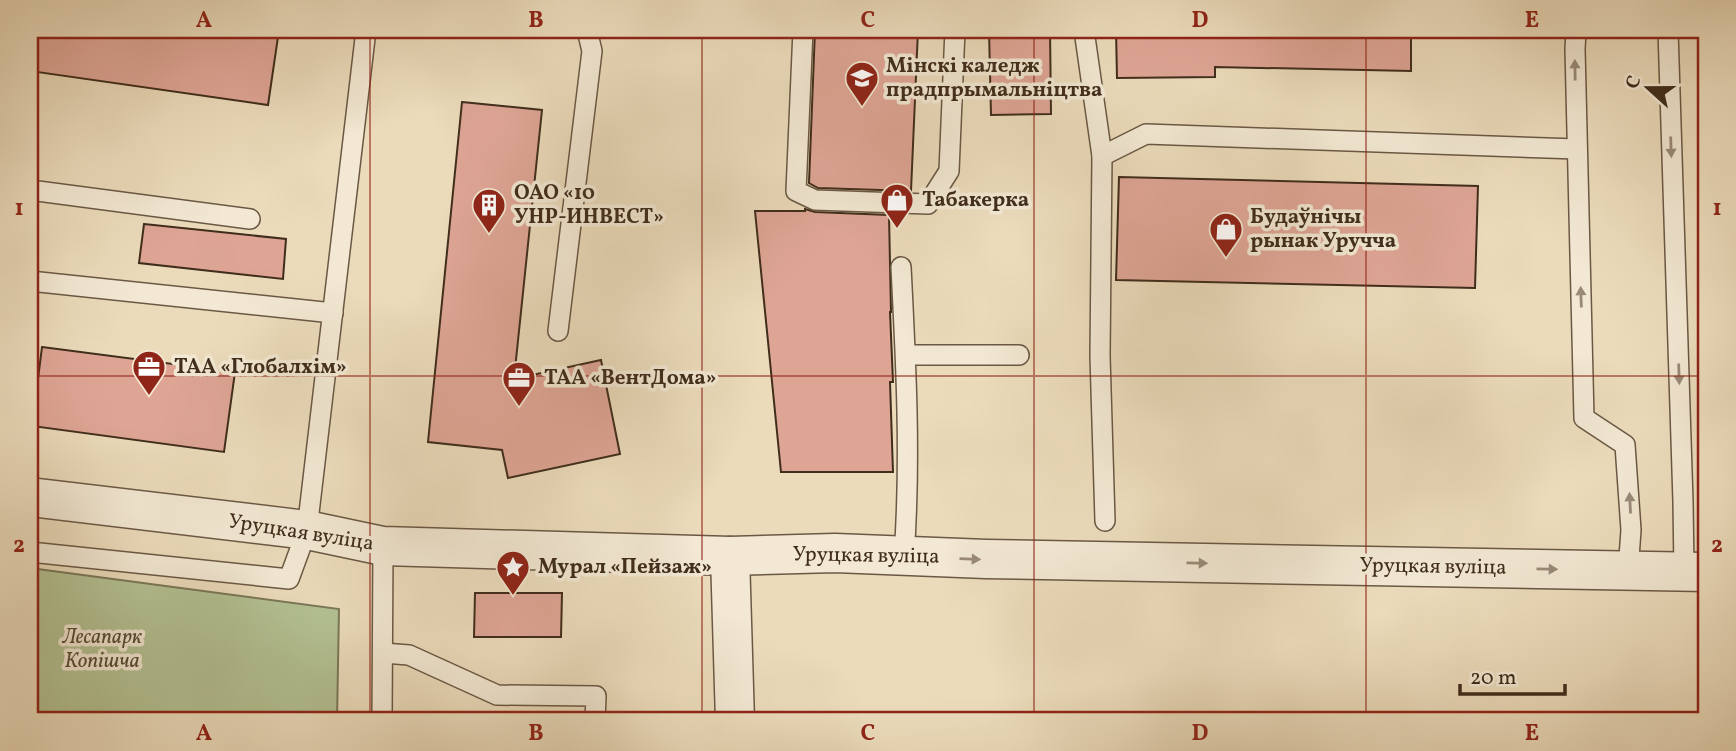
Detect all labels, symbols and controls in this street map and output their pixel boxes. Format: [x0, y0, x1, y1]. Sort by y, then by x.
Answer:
text: A [196, 5, 212, 37]
text: B [528, 5, 544, 37]
text: C [861, 5, 875, 37]
text: D [1192, 5, 1209, 37]
text: E [1525, 5, 1539, 37]
place label: Мінскі каледж прадпрымальніцтва [886, 52, 1103, 105]
north arrow [1614, 52, 1684, 122]
school or university icon: Мінскі каледж прадпрымальніцтва [843, 59, 881, 108]
one-way arrow [1569, 59, 1581, 81]
text: С [1620, 72, 1648, 93]
one-way arrow [1666, 136, 1677, 158]
place label: ОАО «10 УНР-ИНВЕСТ» [514, 179, 664, 232]
shop icon: Табакерка [878, 181, 916, 230]
building icon: ОАО «10 УНР-ИНВЕСТ» [470, 186, 508, 235]
place label: Табакерка [922, 186, 1029, 215]
text: 1 [14, 193, 24, 225]
text: 1 [1712, 193, 1722, 225]
place label: Будаўнічы рынак Уручча [1250, 203, 1396, 256]
shop icon: Будаўнічы рынак Уручча [1207, 210, 1245, 259]
one-way arrow [1575, 286, 1587, 308]
office icon: ТАА «Глобалхім» [130, 348, 168, 397]
place label: ТАА «Глобалхім» [174, 353, 347, 382]
office icon: ТАА «ВентДома» [500, 359, 538, 408]
place label: ТАА «ВентДома» [544, 364, 716, 393]
one-way arrow [1673, 364, 1684, 386]
one-way arrow [1624, 492, 1635, 514]
street label: Уруцкая вуліца [226, 507, 376, 559]
text: 2 [13, 530, 25, 562]
text: 2 [1711, 530, 1723, 562]
street label: Уруцкая вуліца [792, 540, 940, 572]
place icon: Мурал «Пейзаж» [494, 548, 532, 597]
street label: Уруцкая вуліца [1359, 551, 1507, 583]
place label: Мурал «Пейзаж» [538, 553, 712, 582]
one-way arrow [959, 553, 981, 564]
one-way arrow [1186, 558, 1208, 569]
one-way arrow [1536, 563, 1558, 575]
park label: Лесапарк Копішча [61, 623, 143, 676]
scale bar [1460, 653, 1564, 697]
text: 20 m [1470, 664, 1516, 693]
text: A [196, 718, 212, 750]
text: B [528, 718, 544, 750]
text: C [861, 718, 875, 750]
text: D [1192, 718, 1209, 750]
text: E [1525, 718, 1539, 750]

